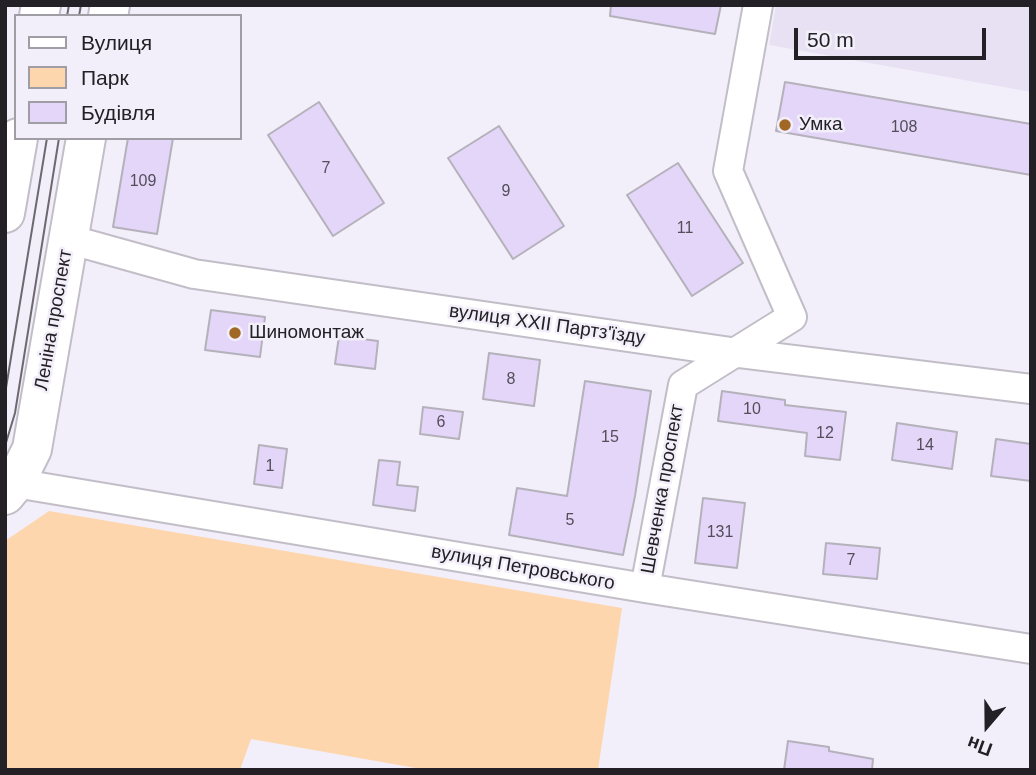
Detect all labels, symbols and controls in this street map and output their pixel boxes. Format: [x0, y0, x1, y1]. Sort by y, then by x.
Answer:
legend [14, 14, 242, 140]
scale bar [798, 14, 990, 58]
text: 50 m [807, 28, 854, 51]
text: Вулиця [81, 31, 152, 54]
text: Парк [81, 66, 129, 89]
text: Будівля [81, 101, 155, 124]
place label: Умка [799, 114, 843, 136]
marker: Умка [777, 117, 793, 133]
house number: 108 [891, 118, 917, 138]
house number: 7 [322, 159, 330, 179]
house number: 109 [130, 172, 156, 192]
house number: 9 [502, 182, 510, 202]
house number: 11 [677, 219, 693, 239]
street label: Леніна проспект [30, 248, 78, 392]
street label: вулиця XXII Партз'їзду [448, 300, 646, 350]
place label: Шиномонтаж [249, 322, 364, 344]
marker: Шиномонтаж [227, 325, 243, 341]
house number: 8 [507, 370, 515, 390]
house number: 10 [743, 400, 761, 420]
street label: Шевченка проспект [637, 402, 689, 576]
house number: 6 [437, 413, 445, 433]
house number: 12 [816, 424, 834, 444]
house number: 15 [601, 428, 619, 448]
house number: 14 [916, 436, 934, 456]
house number: 1 [266, 457, 274, 477]
house number: 5 [566, 511, 574, 531]
house number: 131 [707, 523, 733, 543]
street label: вулиця Петровського [430, 541, 616, 595]
house number: 7 [847, 551, 855, 571]
north arrow [952, 691, 1022, 761]
text: Пн [964, 732, 995, 760]

